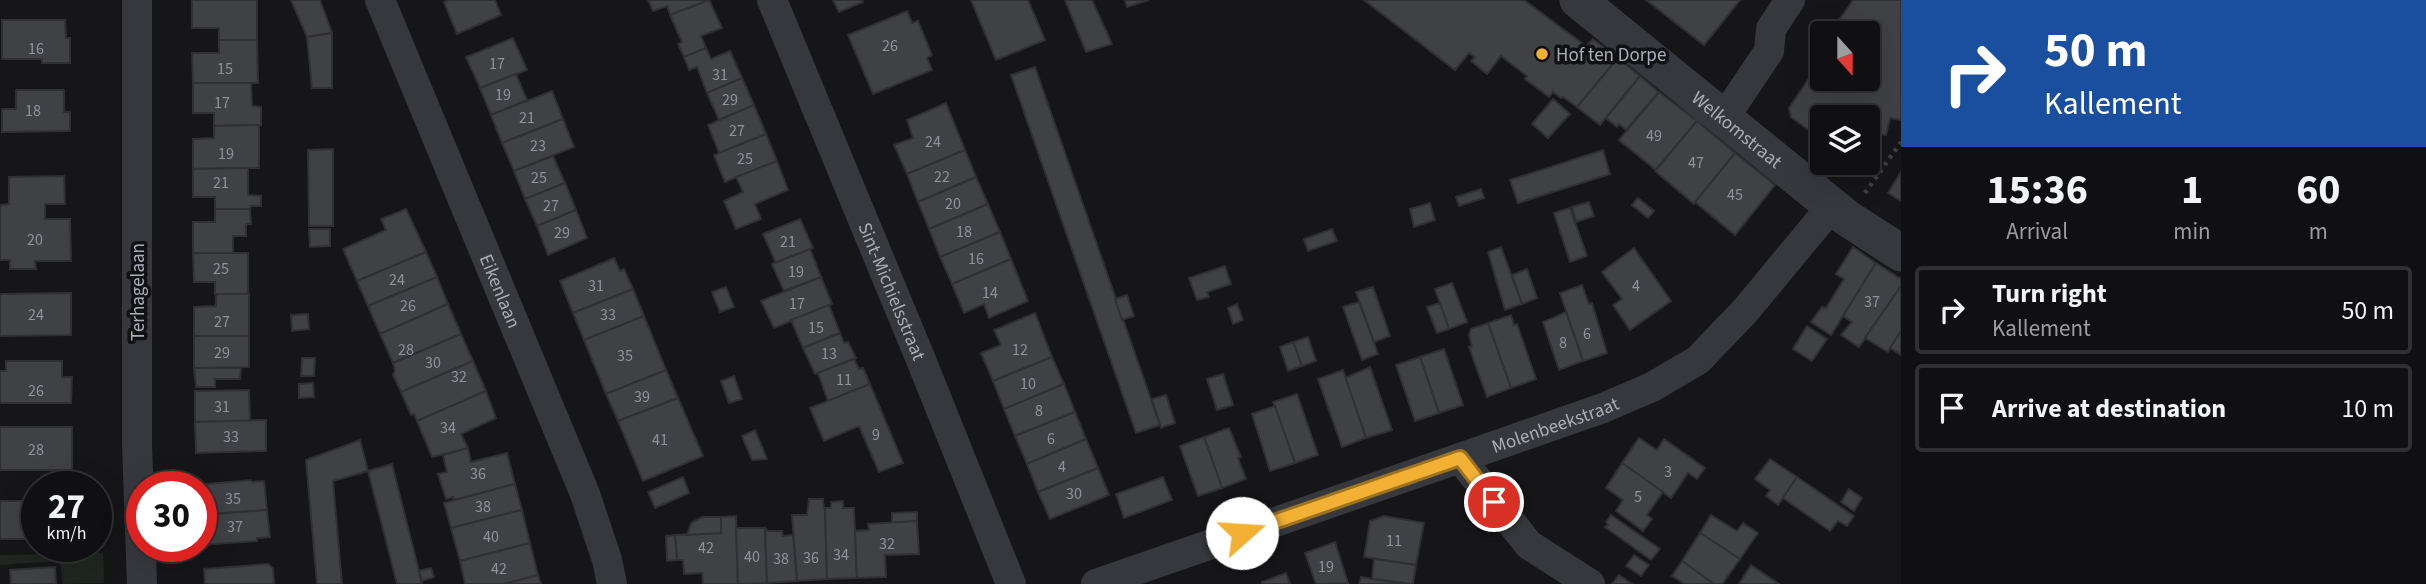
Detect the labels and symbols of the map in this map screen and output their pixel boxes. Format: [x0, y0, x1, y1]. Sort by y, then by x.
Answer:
north arrow [1810, 21, 1880, 91]
house number: 26 [882, 35, 898, 57]
house number: 16 [28, 38, 44, 60]
place label: Hof ten Dorpe [1556, 42, 1666, 69]
marker: Hof ten Dorpe [1534, 46, 1550, 62]
house number: 17 [489, 53, 505, 75]
house number: 15 [217, 58, 233, 80]
house number: 31 [712, 64, 728, 86]
house number: 19 [495, 84, 511, 106]
street label: Welkomstraat [1685, 85, 1788, 176]
house number: 29 [722, 89, 738, 111]
house number: 17 [214, 92, 230, 114]
house number: 18 [25, 100, 41, 122]
house number: 21 [519, 107, 535, 129]
house number: 27 [729, 120, 745, 142]
house number: 49 [1646, 125, 1662, 147]
house number: 24 [925, 131, 941, 153]
house number: 23 [530, 135, 546, 157]
house number: 19 [218, 143, 234, 165]
house number: 25 [737, 148, 753, 170]
house number: 47 [1688, 152, 1704, 174]
house number: 22 [934, 166, 950, 188]
house number: 25 [531, 167, 547, 189]
house number: 21 [213, 172, 229, 194]
house number: 45 [1727, 184, 1743, 206]
house number: 20 [945, 193, 961, 215]
house number: 27 [543, 195, 559, 217]
street label: Sint-Michielsstraat [851, 218, 932, 365]
house number: 18 [956, 221, 972, 243]
house number: 29 [554, 222, 570, 244]
house number: 20 [27, 229, 43, 251]
house number: 21 [780, 231, 796, 253]
street label: Terhagelaan [125, 243, 152, 341]
house number: 16 [968, 248, 984, 270]
street label: Eikenlaan [472, 250, 527, 333]
house number: 25 [213, 258, 229, 280]
house number: 19 [788, 261, 804, 283]
house number: 24 [389, 269, 405, 291]
house number: 31 [588, 275, 604, 297]
house number: 4 [1632, 275, 1640, 297]
house number: 14 [982, 282, 998, 304]
house number: 37 [1864, 291, 1880, 313]
house number: 17 [789, 293, 805, 315]
house number: 26 [400, 295, 416, 317]
house number: 24 [28, 304, 44, 326]
house number: 33 [600, 304, 616, 326]
house number: 27 [214, 311, 230, 333]
house number: 15 [808, 317, 824, 339]
house number: 6 [1583, 323, 1591, 345]
house number: 8 [1559, 332, 1567, 354]
house number: 28 [398, 339, 414, 361]
house number: 12 [1012, 339, 1028, 361]
house number: 29 [214, 342, 230, 364]
house number: 13 [821, 343, 837, 365]
house number: 35 [617, 345, 633, 367]
house number: 30 [425, 352, 441, 374]
house number: 32 [451, 366, 467, 388]
house number: 11 [836, 369, 852, 391]
house number: 10 [1020, 373, 1036, 395]
house number: 26 [28, 380, 44, 402]
house number: 39 [634, 386, 650, 408]
street label: Molenbeekstraat [1488, 390, 1624, 461]
house number: 31 [214, 396, 230, 418]
house number: 8 [1035, 400, 1043, 422]
house number: 34 [440, 417, 456, 439]
house number: 9 [872, 424, 880, 446]
house number: 33 [223, 426, 239, 448]
house number: 6 [1047, 428, 1055, 450]
house number: 41 [652, 429, 668, 451]
house number: 28 [28, 439, 44, 461]
house number: 4 [1058, 456, 1066, 478]
house number: 3 [1664, 461, 1672, 483]
house number: 36 [470, 463, 486, 485]
speed limit sign: 30 [126, 471, 217, 562]
pin [1464, 472, 1524, 532]
house number: 30 [1066, 483, 1082, 505]
house number: 5 [1634, 486, 1642, 508]
house number: 35 [225, 488, 241, 510]
house number: 38 [475, 496, 491, 518]
position arrow [1205, 496, 1279, 570]
house number: 37 [227, 516, 243, 538]
house number: 40 [483, 526, 499, 548]
house number: 11 [1386, 530, 1402, 552]
house number: 32 [879, 533, 895, 555]
house number: 42 [698, 537, 714, 559]
house number: 34 [833, 544, 849, 566]
house number: 40 [744, 546, 760, 568]
house number: 36 [803, 547, 819, 569]
house number: 38 [773, 548, 789, 570]
house number: 19 [1318, 556, 1334, 578]
house number: 42 [491, 558, 507, 580]

